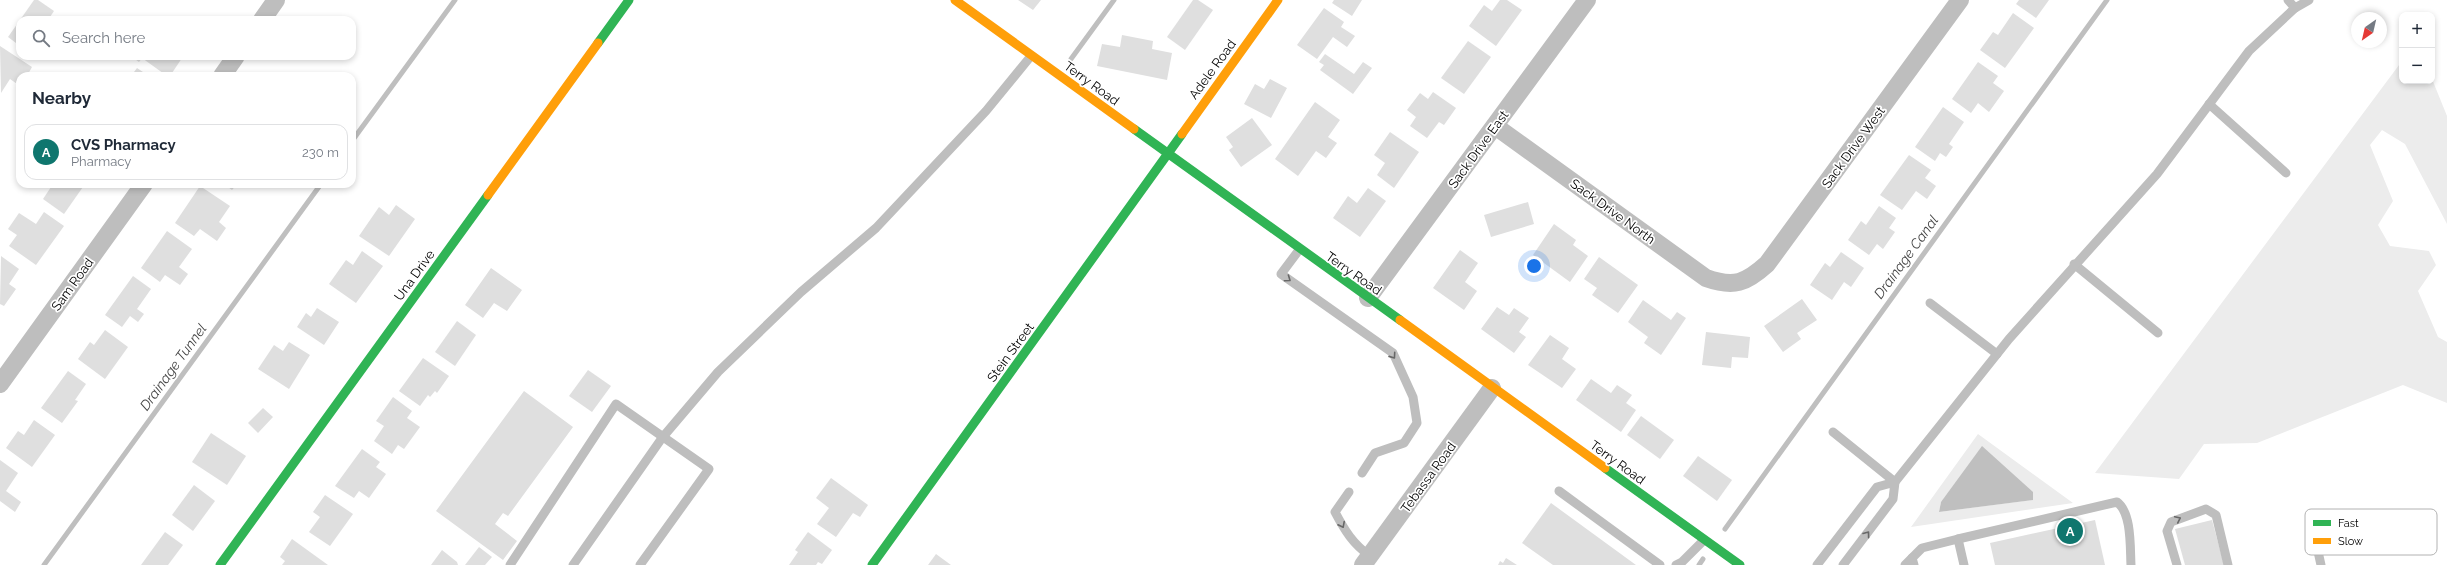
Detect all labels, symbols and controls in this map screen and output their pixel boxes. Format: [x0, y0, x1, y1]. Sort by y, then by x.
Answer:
north arrow [2351, 12, 2387, 48]
map controls [2399, 12, 2435, 84]
button: + [2399, 12, 2435, 48]
search box [16, 16, 356, 60]
icon: search [30, 27, 52, 49]
text: Search here [62, 29, 145, 47]
street label: Adele Road [1186, 37, 1239, 102]
button: − [2399, 48, 2435, 84]
street label: Terry Road [1061, 58, 1122, 108]
text: Nearby [32, 88, 91, 108]
street label: Sack Drive West [1819, 103, 1888, 191]
street label: Sack Drive East [1445, 107, 1512, 191]
text: CVS Pharmacy [71, 136, 176, 154]
text: A [42, 145, 50, 160]
text: 230 m [302, 145, 339, 160]
text: Pharmacy [71, 154, 131, 169]
street label: Sack Drive North [1568, 176, 1658, 247]
water label: Drainage Canal [1871, 212, 1942, 302]
street label: Una Drive [391, 247, 438, 303]
street label: Terry Road [1323, 249, 1384, 298]
street label: Sam Road [48, 255, 97, 314]
your location [1524, 256, 1544, 276]
one-way arrow [1284, 274, 1291, 281]
street label: Stein Street [984, 319, 1037, 385]
water label: Drainage Tunnel [136, 321, 210, 413]
one-way arrow [1388, 352, 1395, 359]
street label: Terry Road [1587, 437, 1648, 487]
street label: Tebassa Road [1398, 439, 1459, 515]
legend [2305, 509, 2437, 555]
pin: A [2057, 516, 2083, 546]
one-way arrow [2174, 516, 2181, 524]
text: Fast [2338, 517, 2359, 530]
one-way arrow [1337, 521, 1345, 528]
one-way arrow [1862, 531, 1869, 538]
text: Slow [2338, 535, 2363, 548]

